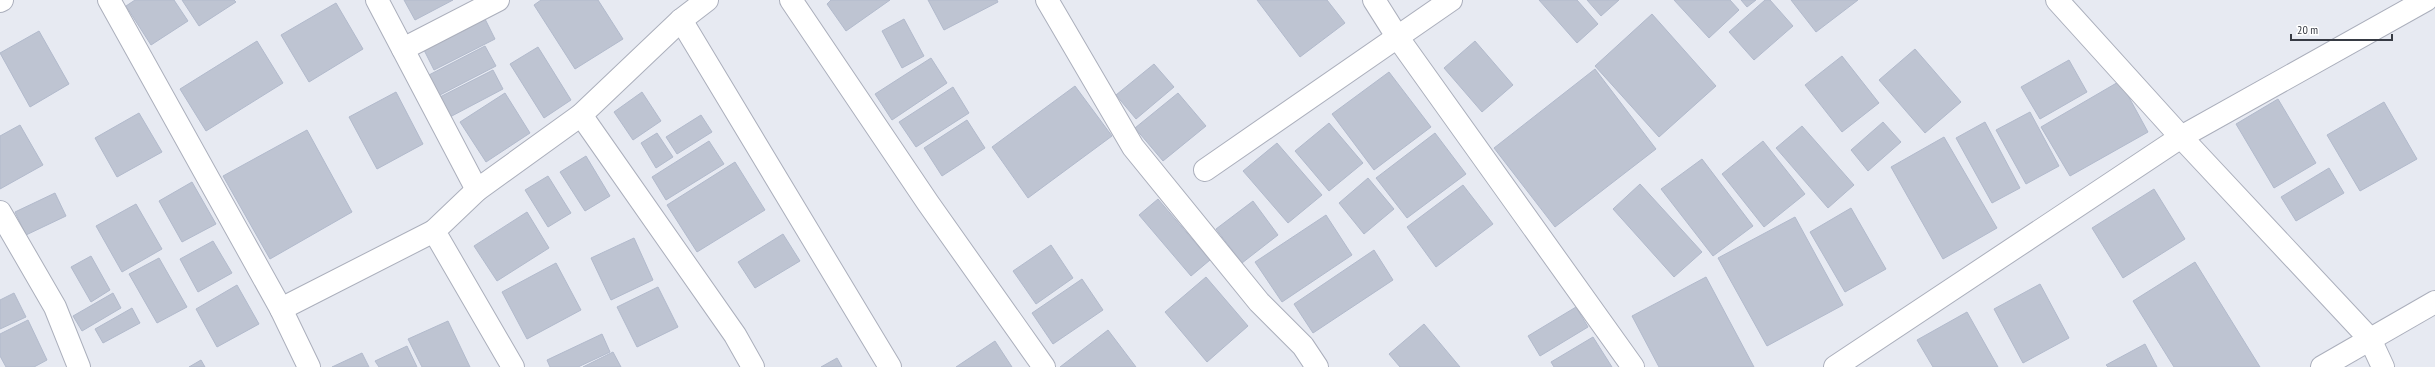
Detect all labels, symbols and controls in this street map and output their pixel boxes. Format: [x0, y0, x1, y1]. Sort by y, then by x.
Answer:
scale bar [2291, 16, 2392, 42]
text: 20 m [2297, 22, 2318, 37]

